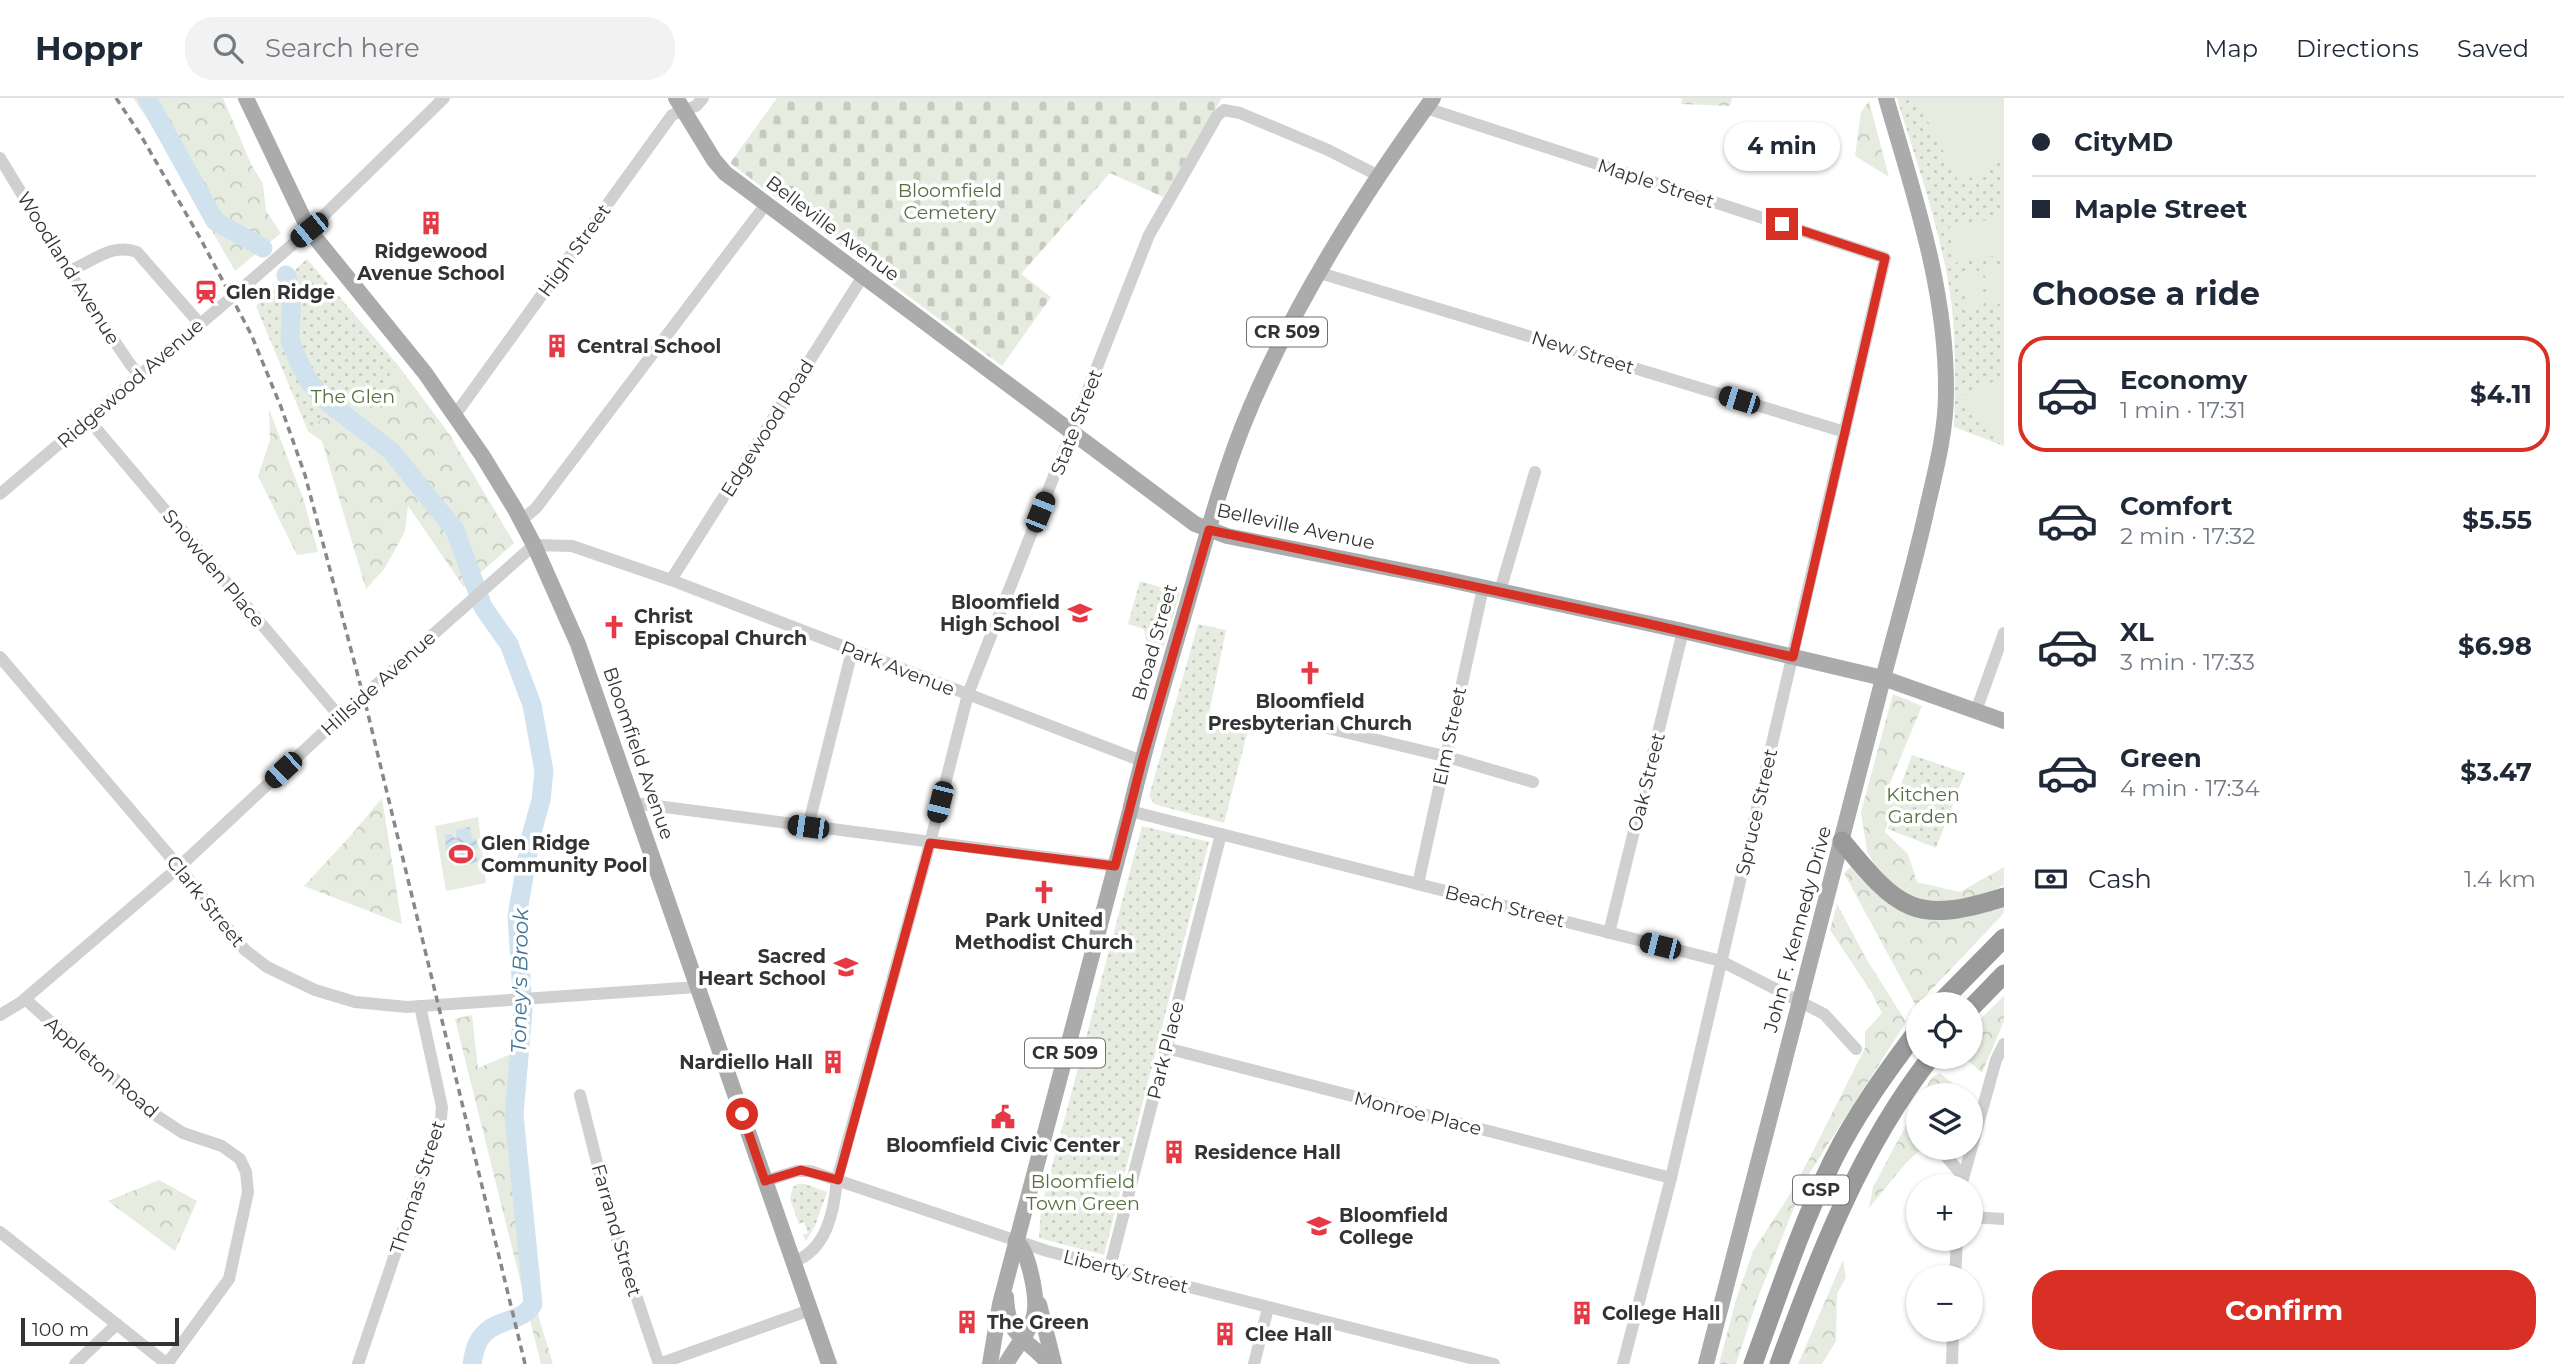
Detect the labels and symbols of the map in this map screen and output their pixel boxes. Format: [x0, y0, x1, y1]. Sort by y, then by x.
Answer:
callout: 4 min [1724, 122, 1840, 172]
street label: Maple Street [1595, 154, 1717, 213]
street label: Belleville Avenue [761, 171, 904, 286]
park label: Bloomfield Cemetery [898, 179, 1002, 224]
street label: Woodland Avenue [12, 188, 125, 349]
street label: High Street [533, 199, 616, 301]
route end [1766, 208, 1798, 240]
car [287, 209, 332, 251]
building icon: Ridgewood Avenue School [417, 209, 445, 237]
place label: Ridgewood Avenue School [356, 240, 505, 285]
station icon: Glen Ridge [192, 278, 220, 306]
place label: Glen Ridge [226, 281, 335, 304]
street label: Ridgewood Avenue [53, 314, 208, 453]
road number: CR 509 [1247, 318, 1327, 346]
street label: New Street [1529, 326, 1637, 379]
building icon: Central School [543, 332, 571, 360]
place label: Central School [577, 335, 721, 358]
street label: Edgewood Road [716, 355, 819, 501]
street label: State Street [1046, 366, 1107, 478]
car [1716, 384, 1763, 416]
park label: The Glen [311, 385, 395, 408]
car [1023, 489, 1058, 535]
street label: Belleville Avenue [1215, 498, 1377, 554]
street label: Snowden Place [158, 505, 270, 632]
street label: Broad Street [1127, 581, 1182, 703]
place label: Bloomfield High School [940, 591, 1060, 636]
school or university icon: Bloomfield High School [1066, 599, 1094, 627]
place label: Christ Episcopal Church [634, 605, 807, 650]
church icon: Christ Episcopal Church [600, 613, 628, 641]
street label: Hillside Avenue [316, 626, 440, 741]
street label: Park Avenue [838, 636, 958, 701]
church icon: Bloomfield Presbyterian Church [1296, 659, 1324, 687]
street label: Bloomfield Avenue [598, 664, 679, 843]
street label: Elm Street [1428, 684, 1471, 788]
place label: Bloomfield Presbyterian Church [1208, 690, 1412, 735]
street label: Oak Street [1623, 730, 1670, 834]
street label: Spruce Street [1731, 746, 1782, 878]
car [261, 748, 306, 792]
car [925, 779, 956, 825]
park label: Kitchen Garden [1886, 783, 1960, 828]
car [786, 814, 831, 840]
street label: John F. Kennedy Drive [1759, 824, 1836, 1036]
place label: Glen Ridge Community Pool [481, 832, 647, 877]
sports icon: Glen Ridge Community Pool [447, 840, 475, 868]
street label: Clark Street [162, 851, 250, 952]
church icon: Park United Methodist Church [1030, 878, 1058, 906]
street label: Beach Street [1443, 881, 1567, 933]
water label: Toney's Brook [506, 907, 533, 1054]
place label: Park United Methodist Church [955, 909, 1133, 954]
car [1638, 931, 1683, 961]
place label: Sacred Heart School [698, 945, 826, 990]
school or university icon: Sacred Heart School [832, 953, 860, 981]
street label: Park Place [1142, 999, 1189, 1102]
street label: Appleton Road [40, 1012, 163, 1123]
road number: CR 509 [1025, 1038, 1105, 1068]
building icon: Nardiello Hall [819, 1048, 847, 1076]
place label: Nardiello Hall [679, 1051, 813, 1074]
street label: Monroe Place [1352, 1087, 1484, 1140]
route start [726, 1098, 758, 1130]
public building icon: Bloomfield Civic Center [989, 1103, 1017, 1131]
street label: Thomas Street [385, 1117, 450, 1257]
place label: Bloomfield Civic Center [886, 1134, 1120, 1157]
building icon: Residence Hall [1160, 1138, 1188, 1166]
place label: Residence Hall [1194, 1141, 1341, 1164]
street label: Farrand Street [587, 1161, 646, 1299]
park label: Bloomfield Town Green [1026, 1170, 1140, 1215]
road number: GSP [1793, 1176, 1849, 1204]
place label: Bloomfield College [1339, 1204, 1448, 1249]
school or university icon: Bloomfield College [1305, 1212, 1333, 1240]
street label: Liberty Street [1061, 1245, 1191, 1298]
building icon: College Hall [1568, 1299, 1596, 1327]
place label: College Hall [1602, 1302, 1720, 1325]
building icon: The Green [953, 1308, 981, 1336]
place label: The Green [987, 1311, 1089, 1334]
scale bar [21, 1315, 178, 1347]
building icon: Clee Hall [1211, 1320, 1239, 1348]
place label: Clee Hall [1245, 1323, 1332, 1346]

